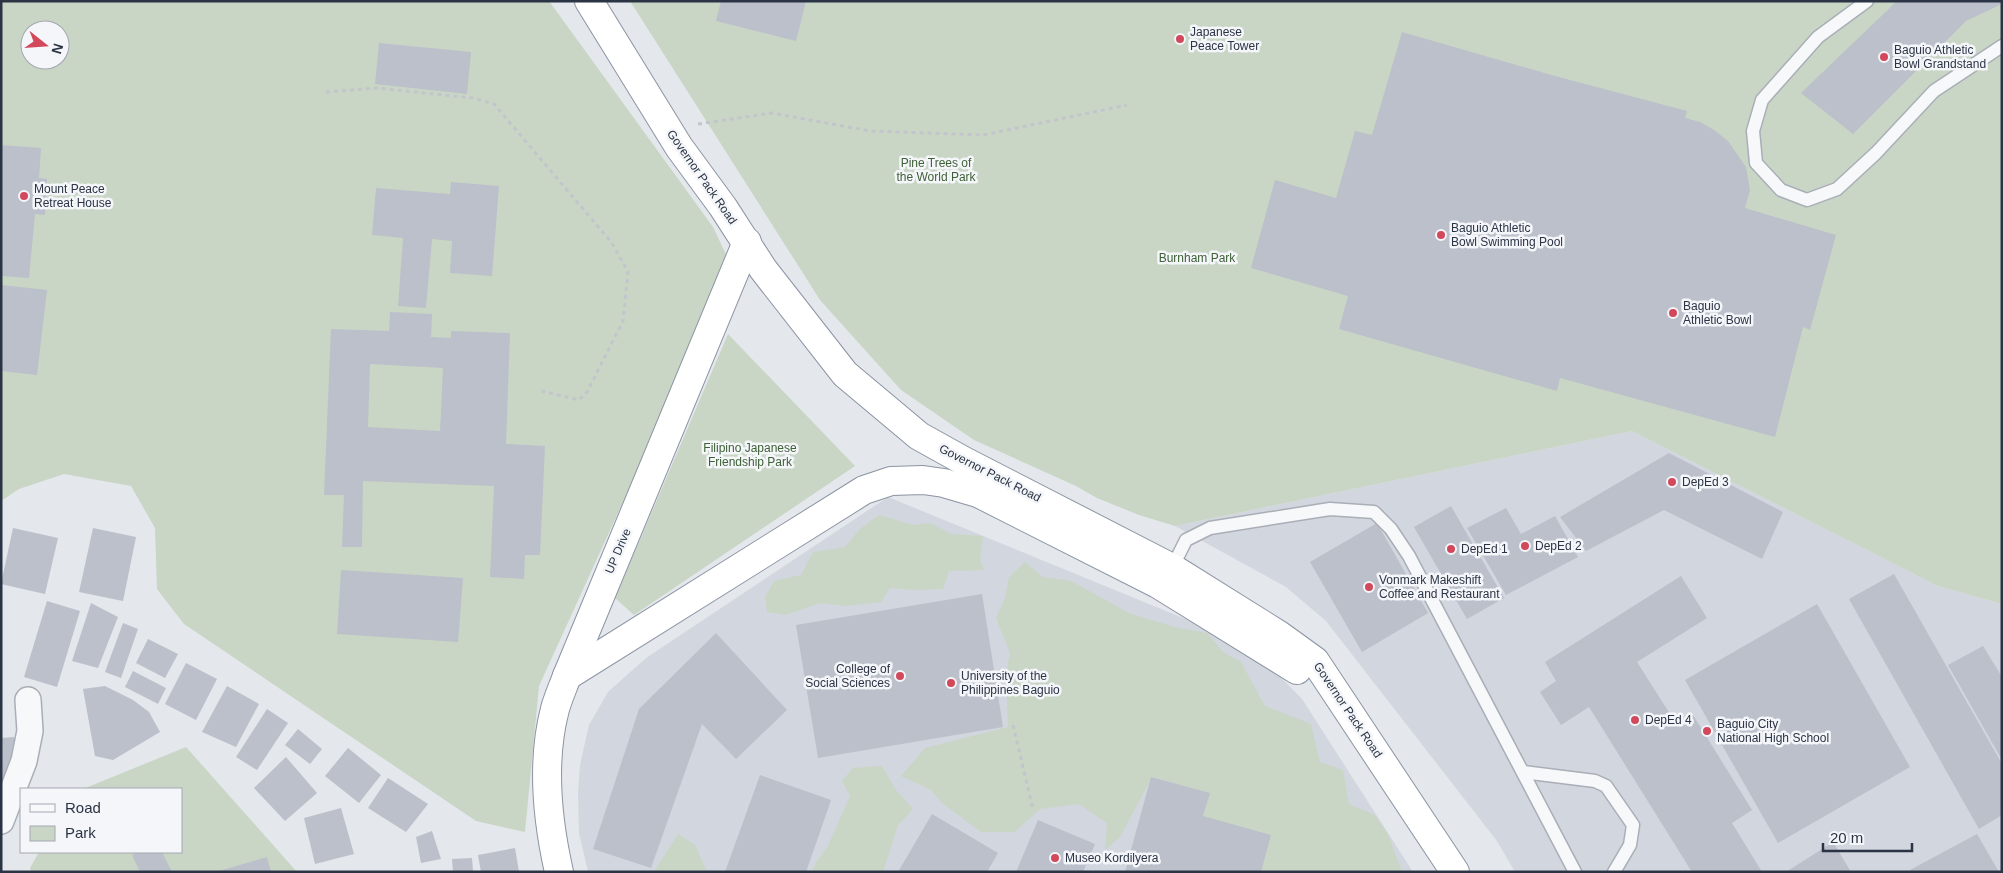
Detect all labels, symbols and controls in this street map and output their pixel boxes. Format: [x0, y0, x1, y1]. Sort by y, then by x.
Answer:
north arrow [20, 20, 70, 70]
place label: Japanese Peace Tower [1190, 25, 1259, 53]
marker: Japanese Peace Tower [1174, 33, 1186, 45]
text: N [48, 42, 67, 56]
place label: Baguio Athletic Bowl Grandstand [1894, 43, 1986, 71]
marker: Baguio Athletic Bowl Grandstand [1878, 51, 1890, 63]
street label: Governor Pack Road [664, 127, 740, 227]
park label: Pine Trees of the World Park [896, 156, 977, 184]
place label: Mount Peace Retreat House [34, 182, 112, 210]
marker: Mount Peace Retreat House [18, 190, 30, 202]
place label: Baguio Athletic Bowl Swimming Pool [1451, 221, 1563, 249]
marker: Baguio Athletic Bowl Swimming Pool [1435, 229, 1447, 241]
park label: Burnham Park [1159, 251, 1236, 265]
place label: Baguio Athletic Bowl [1683, 299, 1752, 327]
marker: Baguio Athletic Bowl [1667, 307, 1679, 319]
park label: Filipino Japanese Friendship Park [703, 441, 797, 469]
street label: Governor Pack Road [937, 441, 1043, 505]
place label: DepEd 3 [1682, 475, 1729, 489]
marker: DepEd 3 [1666, 476, 1678, 488]
street label: UP Drive [602, 526, 634, 576]
place label: DepEd 2 [1535, 539, 1582, 553]
marker: DepEd 2 [1519, 540, 1531, 552]
place label: DepEd 1 [1461, 542, 1508, 556]
marker: DepEd 1 [1445, 543, 1457, 555]
place label: Vonmark Makeshift Coffee and Restaurant [1379, 573, 1500, 601]
marker: Vonmark Makeshift Coffee and Restaurant [1363, 581, 1375, 593]
street label: Governor Pack Road [1311, 660, 1385, 760]
place label: College of Social Sciences [805, 662, 891, 690]
place label: University of the Philippines Baguio [961, 669, 1060, 697]
marker: College of Social Sciences [894, 670, 906, 682]
marker: University of the Philippines Baguio [945, 677, 957, 689]
place label: DepEd 4 [1645, 713, 1692, 727]
marker: DepEd 4 [1629, 714, 1641, 726]
place label: Baguio City National High School [1717, 717, 1829, 745]
marker: Baguio City National High School [1701, 725, 1713, 737]
legend [20, 788, 182, 853]
text: Road [65, 799, 101, 816]
scale bar [1823, 820, 1912, 852]
text: Park [65, 824, 96, 841]
text: 20 m [1830, 829, 1863, 846]
place label: Museo Kordilyera [1065, 851, 1159, 865]
marker: Museo Kordilyera [1049, 852, 1061, 864]

